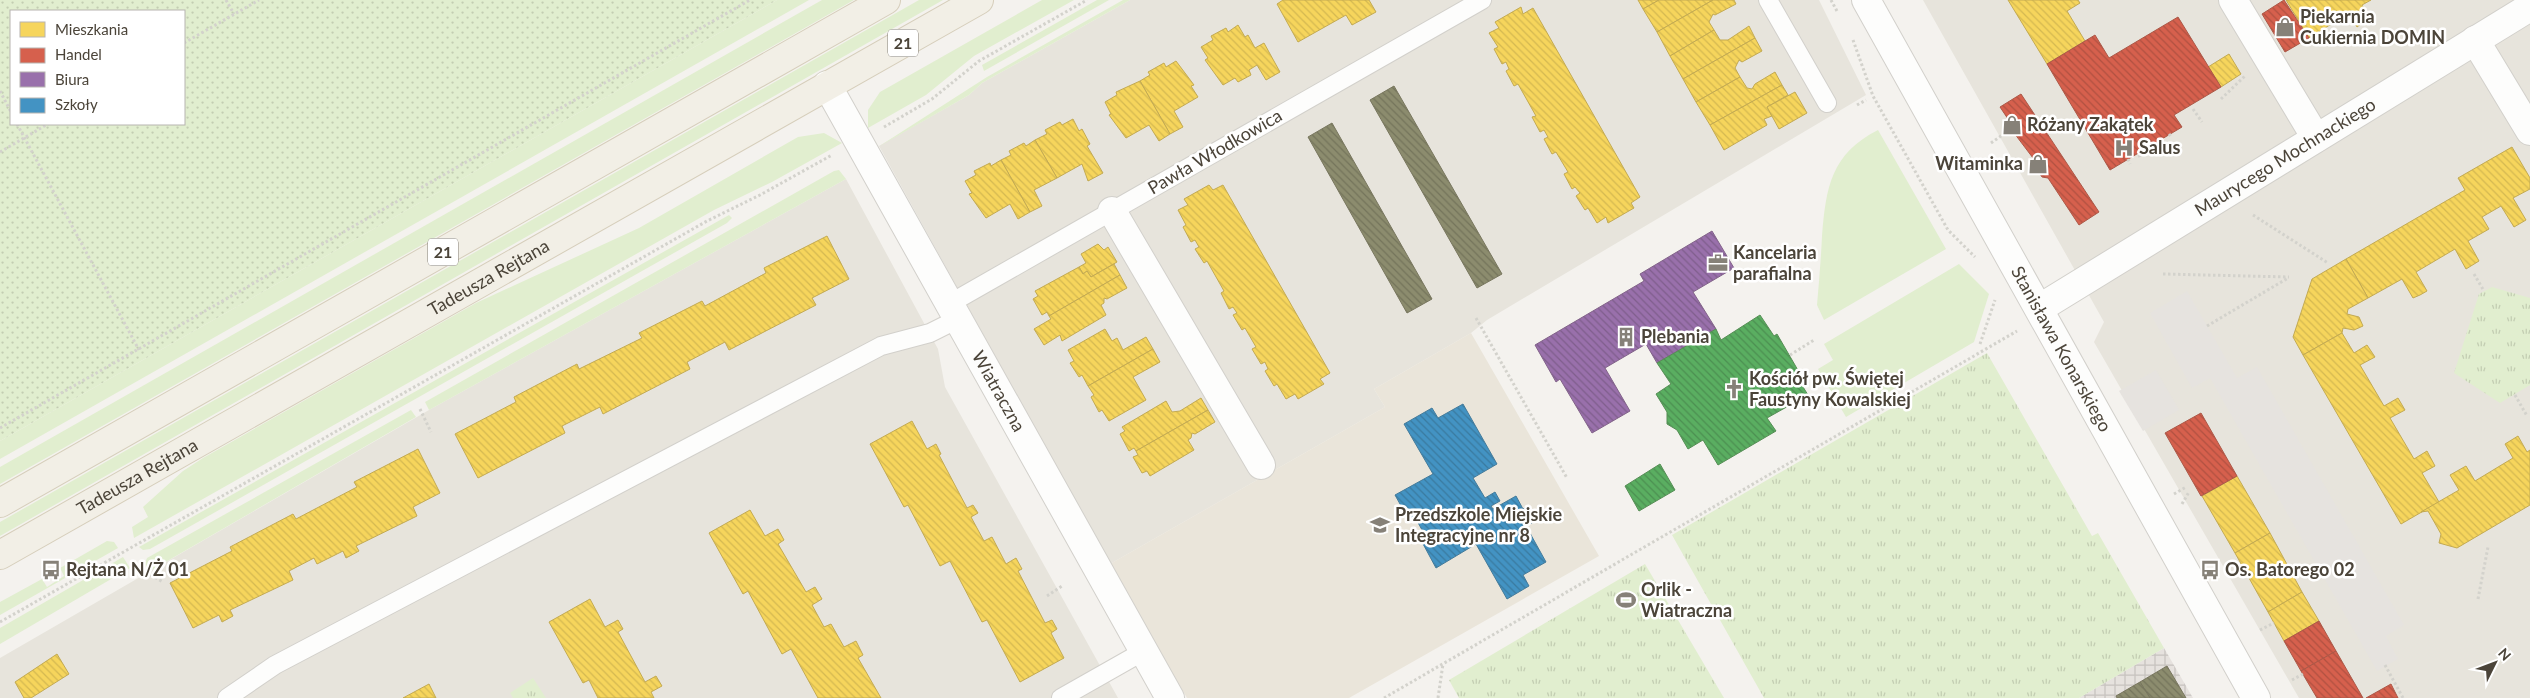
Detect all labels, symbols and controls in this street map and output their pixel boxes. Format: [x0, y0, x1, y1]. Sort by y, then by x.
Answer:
place label: Piekarnia Cukiernia DOMIN [2300, 5, 2445, 48]
legend [10, 10, 185, 125]
shop icon: Piekarnia Cukiernia DOMIN [2274, 16, 2296, 38]
text: Mieszkania [55, 20, 128, 38]
road number: 21 [888, 29, 918, 56]
text: Handel [55, 45, 102, 63]
text: Biura [55, 70, 89, 88]
street label: Maurycego Mochnackiego [2190, 92, 2379, 220]
text: Szkoły [55, 95, 98, 113]
street label: Pawła Włodkowica [1143, 104, 1286, 199]
place label: Różany Zakątek [2027, 113, 2154, 135]
shop icon: Różany Zakątek [2001, 114, 2023, 136]
place label: Salus [2139, 136, 2181, 158]
hospital icon: Salus [2113, 137, 2135, 159]
place label: Witaminka [1935, 152, 2023, 174]
shop icon: Witaminka [2027, 153, 2049, 175]
street label: Tadeusza Rejtana [424, 234, 553, 320]
road number: 21 [428, 238, 458, 266]
place label: Kancelaria parafialna [1733, 241, 1817, 284]
office icon: Kancelaria parafialna [1707, 252, 1729, 274]
street label: Stanisława Konarskiego [2007, 262, 2117, 435]
place label: Plebania [1641, 325, 1709, 347]
building icon: Plebania [1615, 326, 1637, 348]
street label: Wiatraczna [968, 346, 1031, 435]
place label: Kościół pw. Świętej Faustyny Kowalskiej [1749, 367, 1911, 410]
church icon: Kościół pw. Świętej Faustyny Kowalskiej [1723, 378, 1745, 400]
street label: Tadeusza Rejtana [73, 433, 201, 519]
place label: Przedszkole Miejskie Integracyjne nr 8 [1395, 503, 1563, 546]
school or university icon: Przedszkole Miejskie Integracyjne nr 8 [1369, 514, 1391, 536]
place label: Rejtana N/Ż 01 [66, 558, 189, 580]
place label: Os. Batorego 02 [2225, 558, 2355, 580]
bus stop icon: Rejtana N/Ż 01 [40, 559, 62, 581]
bus stop icon: Os. Batorego 02 [2199, 559, 2221, 581]
place label: Orlik - Wiatraczna [1641, 578, 1732, 621]
sports icon: Orlik - Wiatraczna [1615, 589, 1637, 611]
north arrow [2470, 638, 2520, 688]
text: N [2495, 644, 2515, 664]

